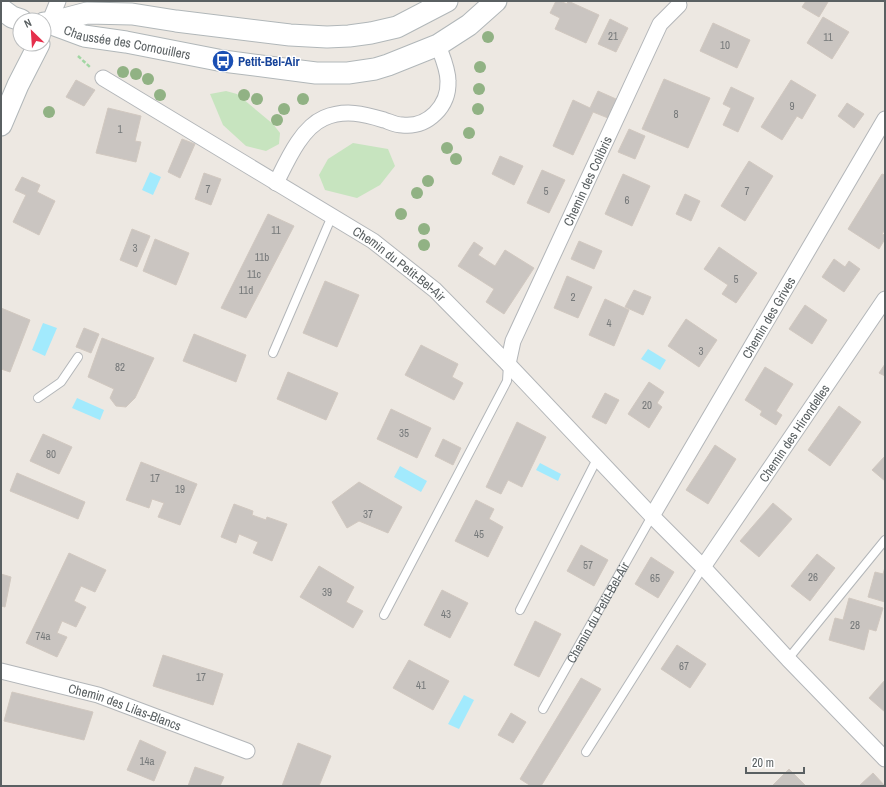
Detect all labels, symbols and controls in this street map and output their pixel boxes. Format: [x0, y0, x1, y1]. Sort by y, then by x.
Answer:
north arrow [12, 12, 52, 52]
text: N [22, 15, 34, 31]
street label: Chaussée des Cornouillers [62, 21, 192, 63]
house number: 21 [608, 29, 618, 43]
house number: 11 [823, 30, 833, 44]
house number: 10 [720, 38, 730, 52]
bus stop icon: Petit-Bel-Air [210, 48, 236, 74]
place label: Petit-Bel-Air [238, 53, 300, 70]
house number: 9 [789, 99, 795, 113]
house number: 8 [673, 107, 679, 121]
house number: 1 [117, 122, 123, 136]
street label: Chemin des Colibris [559, 133, 615, 229]
house number: 7 [205, 182, 211, 196]
house number: 5 [543, 184, 549, 198]
house number: 7 [744, 184, 750, 198]
house number: 6 [624, 193, 630, 207]
street label: Chemin du Petit-Bel-Air [350, 222, 450, 305]
house number: 11 [271, 223, 281, 237]
house number: 3 [132, 241, 138, 255]
house number: 11b [255, 250, 269, 264]
house number: 11c [247, 267, 261, 281]
house number: 5 [733, 272, 739, 286]
street label: Chemin des Grives [738, 274, 799, 362]
house number: 11d [239, 283, 253, 297]
house number: 2 [570, 290, 576, 304]
house number: 4 [606, 316, 612, 330]
house number: 3 [698, 344, 704, 358]
house number: 82 [115, 360, 125, 374]
street label: Chemin des Hirondelles [755, 381, 833, 485]
house number: 20 [642, 398, 652, 412]
house number: 35 [399, 426, 409, 440]
house number: 80 [46, 447, 56, 461]
house number: 17 [150, 471, 160, 485]
house number: 19 [175, 482, 185, 496]
house number: 37 [363, 507, 373, 521]
house number: 45 [474, 527, 484, 541]
street label: Chemin du Petit-Bel-Air [562, 558, 633, 666]
house number: 57 [583, 558, 593, 572]
house number: 26 [808, 570, 818, 584]
house number: 65 [650, 571, 660, 585]
house number: 39 [322, 585, 332, 599]
house number: 43 [441, 607, 451, 621]
house number: 28 [850, 618, 860, 632]
house number: 74a [35, 629, 51, 643]
house number: 67 [679, 659, 689, 673]
house number: 17 [196, 670, 206, 684]
house number: 41 [416, 678, 426, 692]
street label: Chemin des Lilas-Blancs [67, 679, 184, 734]
scale bar [746, 749, 804, 775]
house number: 14a [139, 754, 155, 768]
text: 20 m [752, 755, 774, 771]

